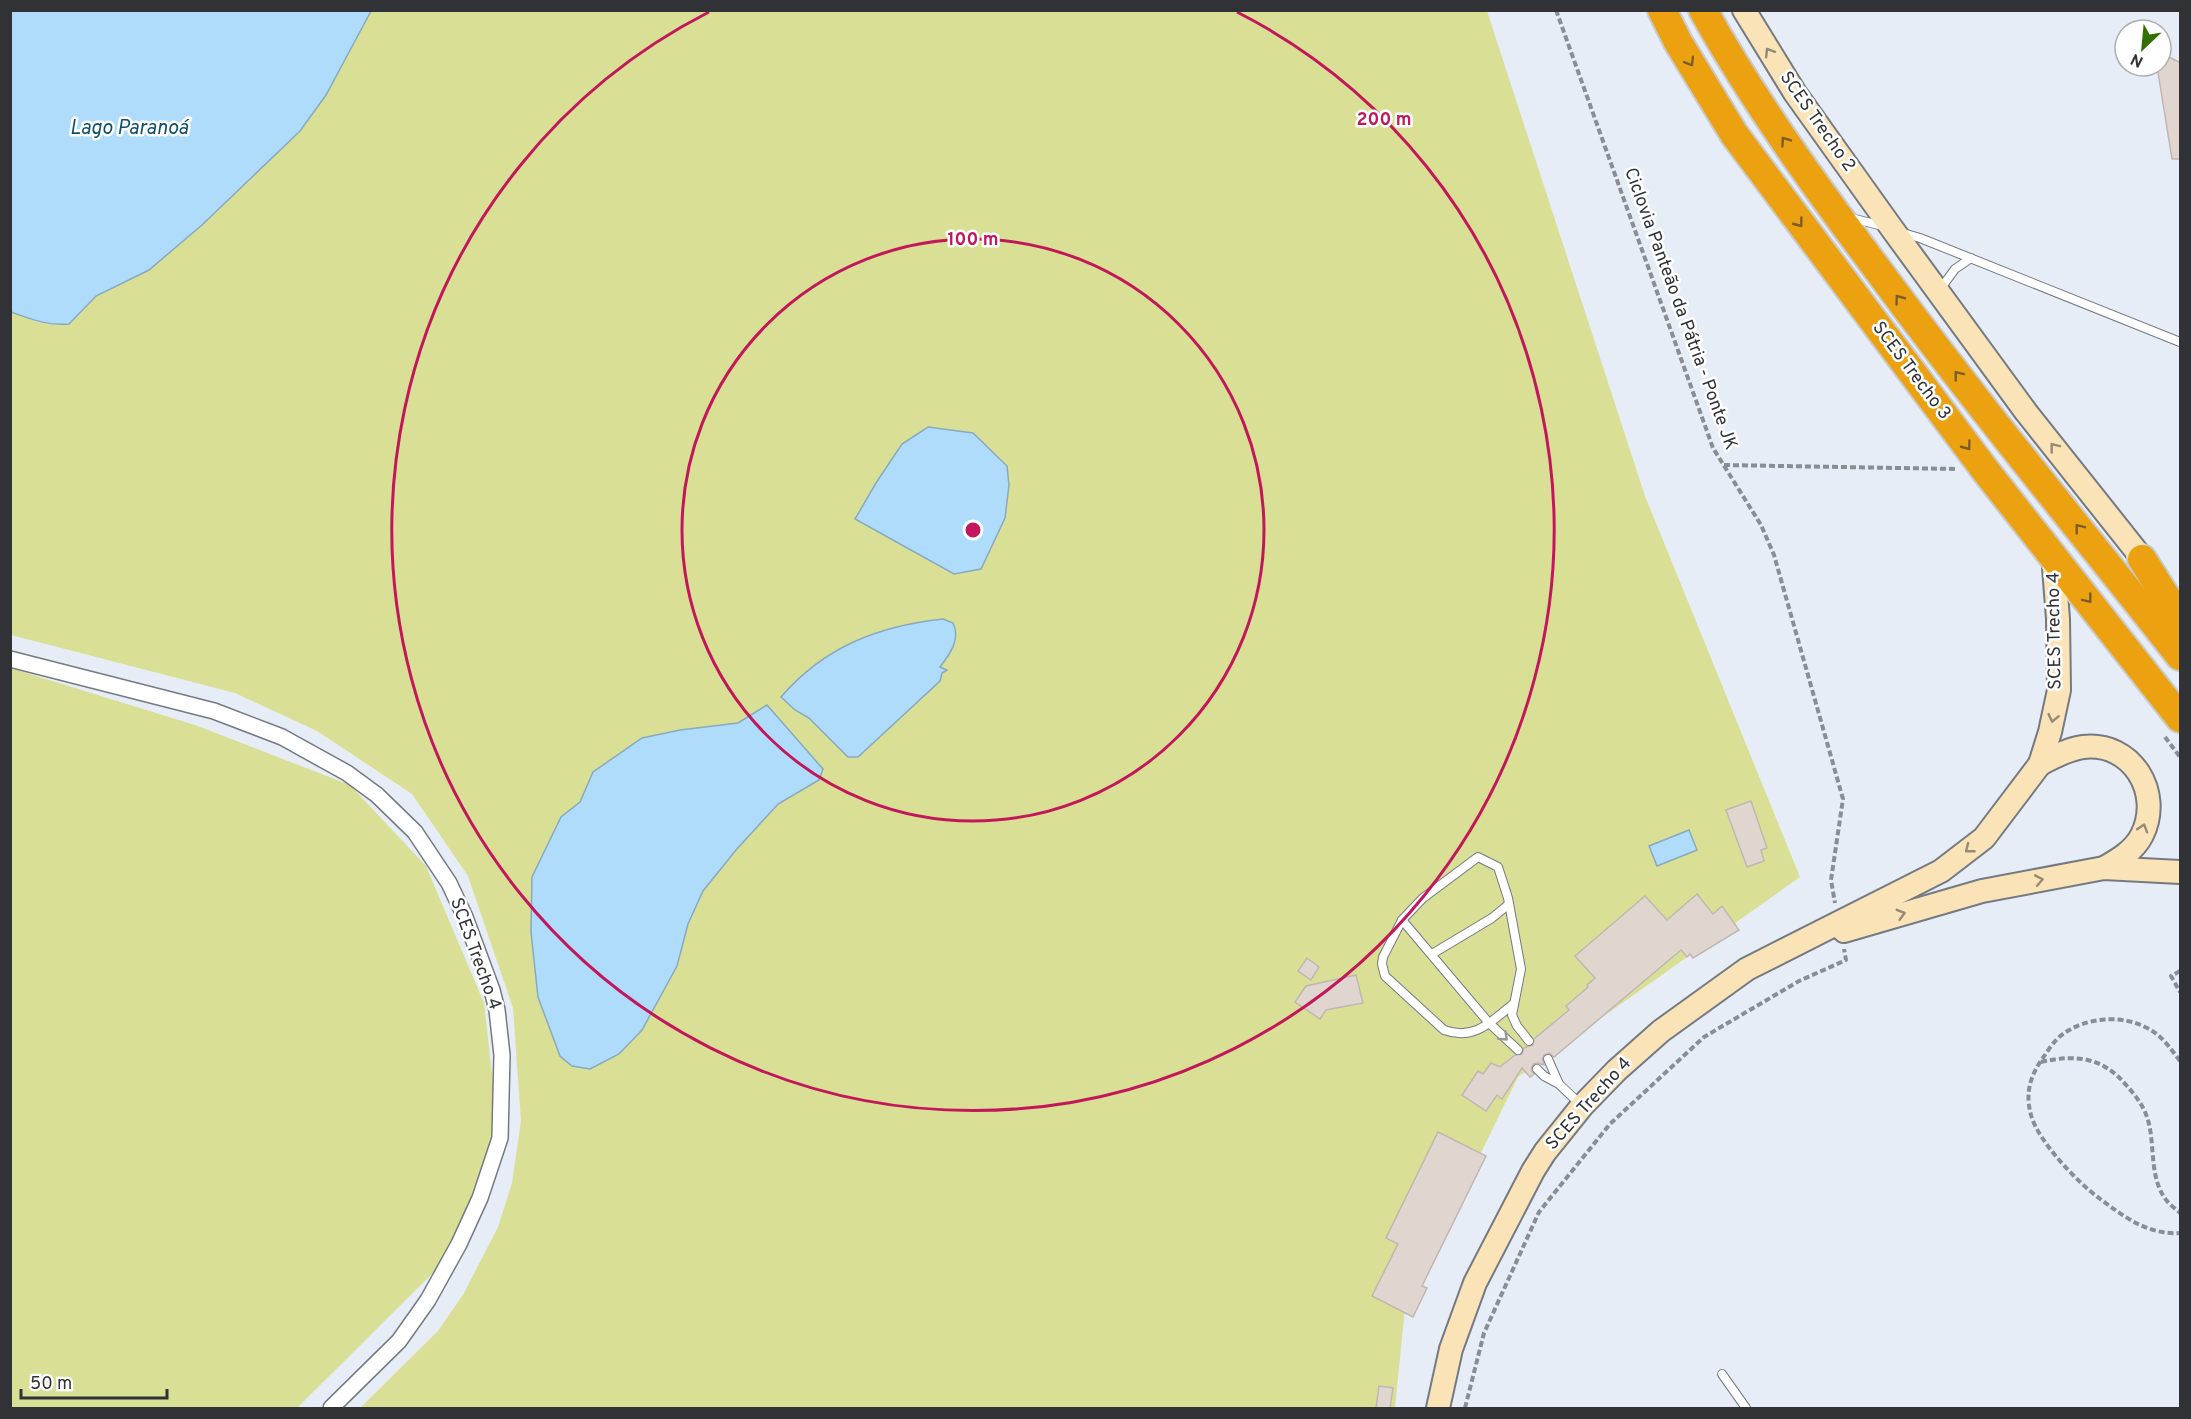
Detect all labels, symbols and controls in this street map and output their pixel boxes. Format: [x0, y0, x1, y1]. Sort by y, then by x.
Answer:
north arrow [2113, 18, 2173, 78]
one-way arrow [1765, 48, 1777, 58]
text: N [2128, 48, 2147, 71]
one-way arrow [1683, 56, 1694, 66]
street label: SCES Trecho 2 [1774, 67, 1860, 177]
text: 200 m [1356, 109, 1412, 132]
water label: Lago Paranoá [70, 116, 190, 142]
one-way arrow [1781, 136, 1792, 147]
street label: Ciclovia Panteão da Pátria - Ponte JK [1618, 165, 1742, 453]
one-way arrow [1792, 216, 1803, 227]
text: 100 m [947, 229, 999, 252]
one-way arrow [1895, 294, 1906, 305]
street label: SCES Trecho 3 [1867, 317, 1955, 425]
one-way arrow [1954, 371, 1965, 382]
one-way arrow [1960, 439, 1971, 450]
one-way arrow [2050, 443, 2061, 454]
centre of rings [963, 520, 983, 540]
one-way arrow [2075, 524, 2086, 535]
street label: SCES Trecho 4 [2042, 572, 2068, 690]
one-way arrow [2080, 592, 2091, 603]
one-way arrow [2047, 712, 2060, 722]
one-way arrow [2136, 823, 2148, 834]
one-way arrow [1965, 842, 1976, 853]
one-way arrow [2034, 874, 2044, 887]
street label: SCES Trecho 4 [444, 895, 506, 1013]
one-way arrow [1896, 909, 1906, 921]
one-way arrow [1497, 1029, 1508, 1040]
street label: SCES Trecho 4 [1541, 1053, 1637, 1155]
scale bar [21, 1362, 166, 1400]
text: 50 m [30, 1373, 72, 1396]

